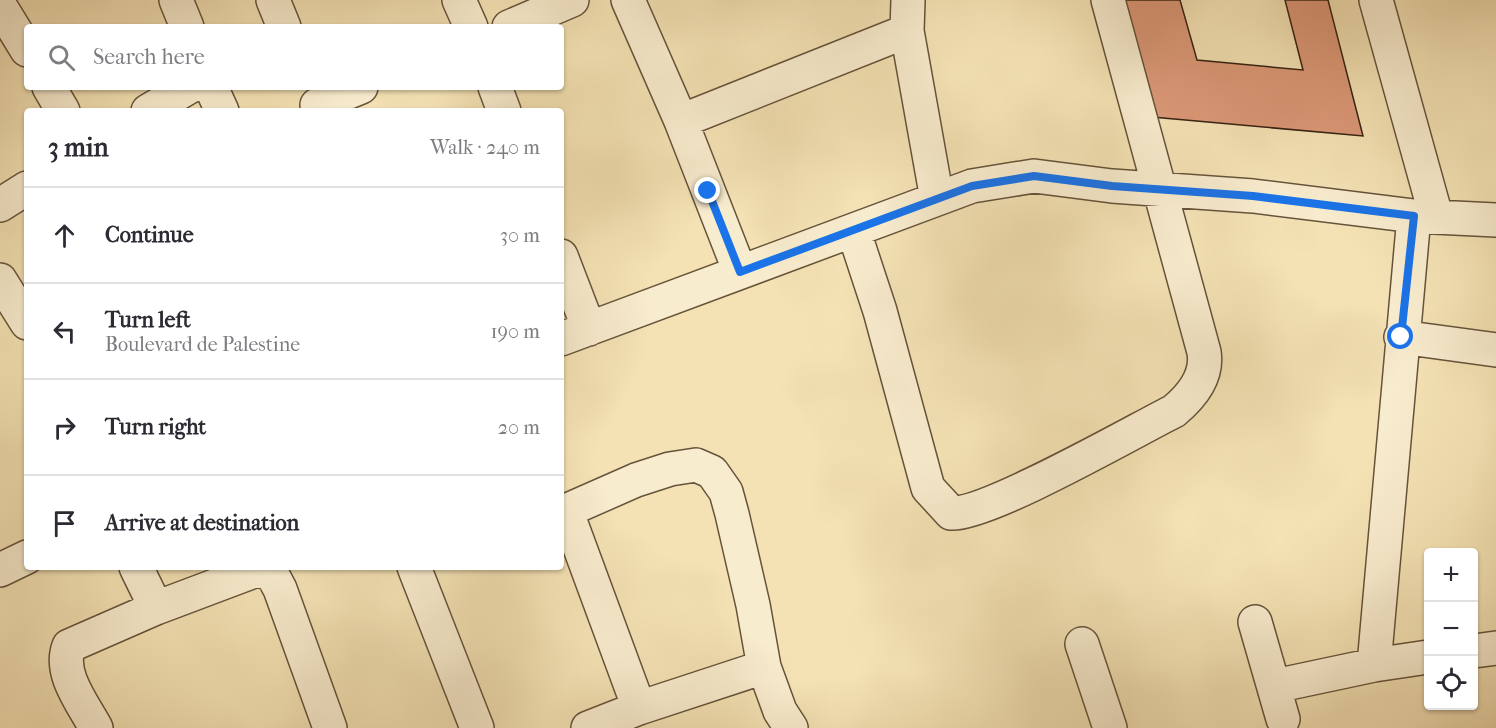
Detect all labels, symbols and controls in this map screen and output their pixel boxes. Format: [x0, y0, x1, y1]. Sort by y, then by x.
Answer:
search box [24, 24, 564, 90]
icon: search [45, 41, 78, 74]
text: Search here [93, 44, 205, 70]
text: 3 min [48, 132, 109, 163]
text: Walk · 240 m [430, 136, 540, 159]
route end [694, 177, 720, 203]
icon: ahead [48, 219, 81, 252]
text: Continue [105, 222, 194, 248]
text: 30 m [500, 224, 540, 247]
text: Turn left [105, 307, 191, 333]
icon: left [48, 315, 81, 348]
text: 190 m [490, 320, 540, 343]
route start [1387, 323, 1413, 349]
text: Boulevard de Palestine [105, 333, 300, 356]
icon: right [48, 411, 81, 444]
text: Turn right [105, 414, 206, 440]
text: 20 m [498, 416, 540, 439]
icon: arrive [48, 507, 81, 540]
text: Arrive at destination [105, 510, 299, 536]
map controls [1424, 548, 1478, 710]
button: + [1424, 548, 1478, 602]
button: − [1424, 602, 1478, 656]
button: locate [1424, 656, 1478, 710]

